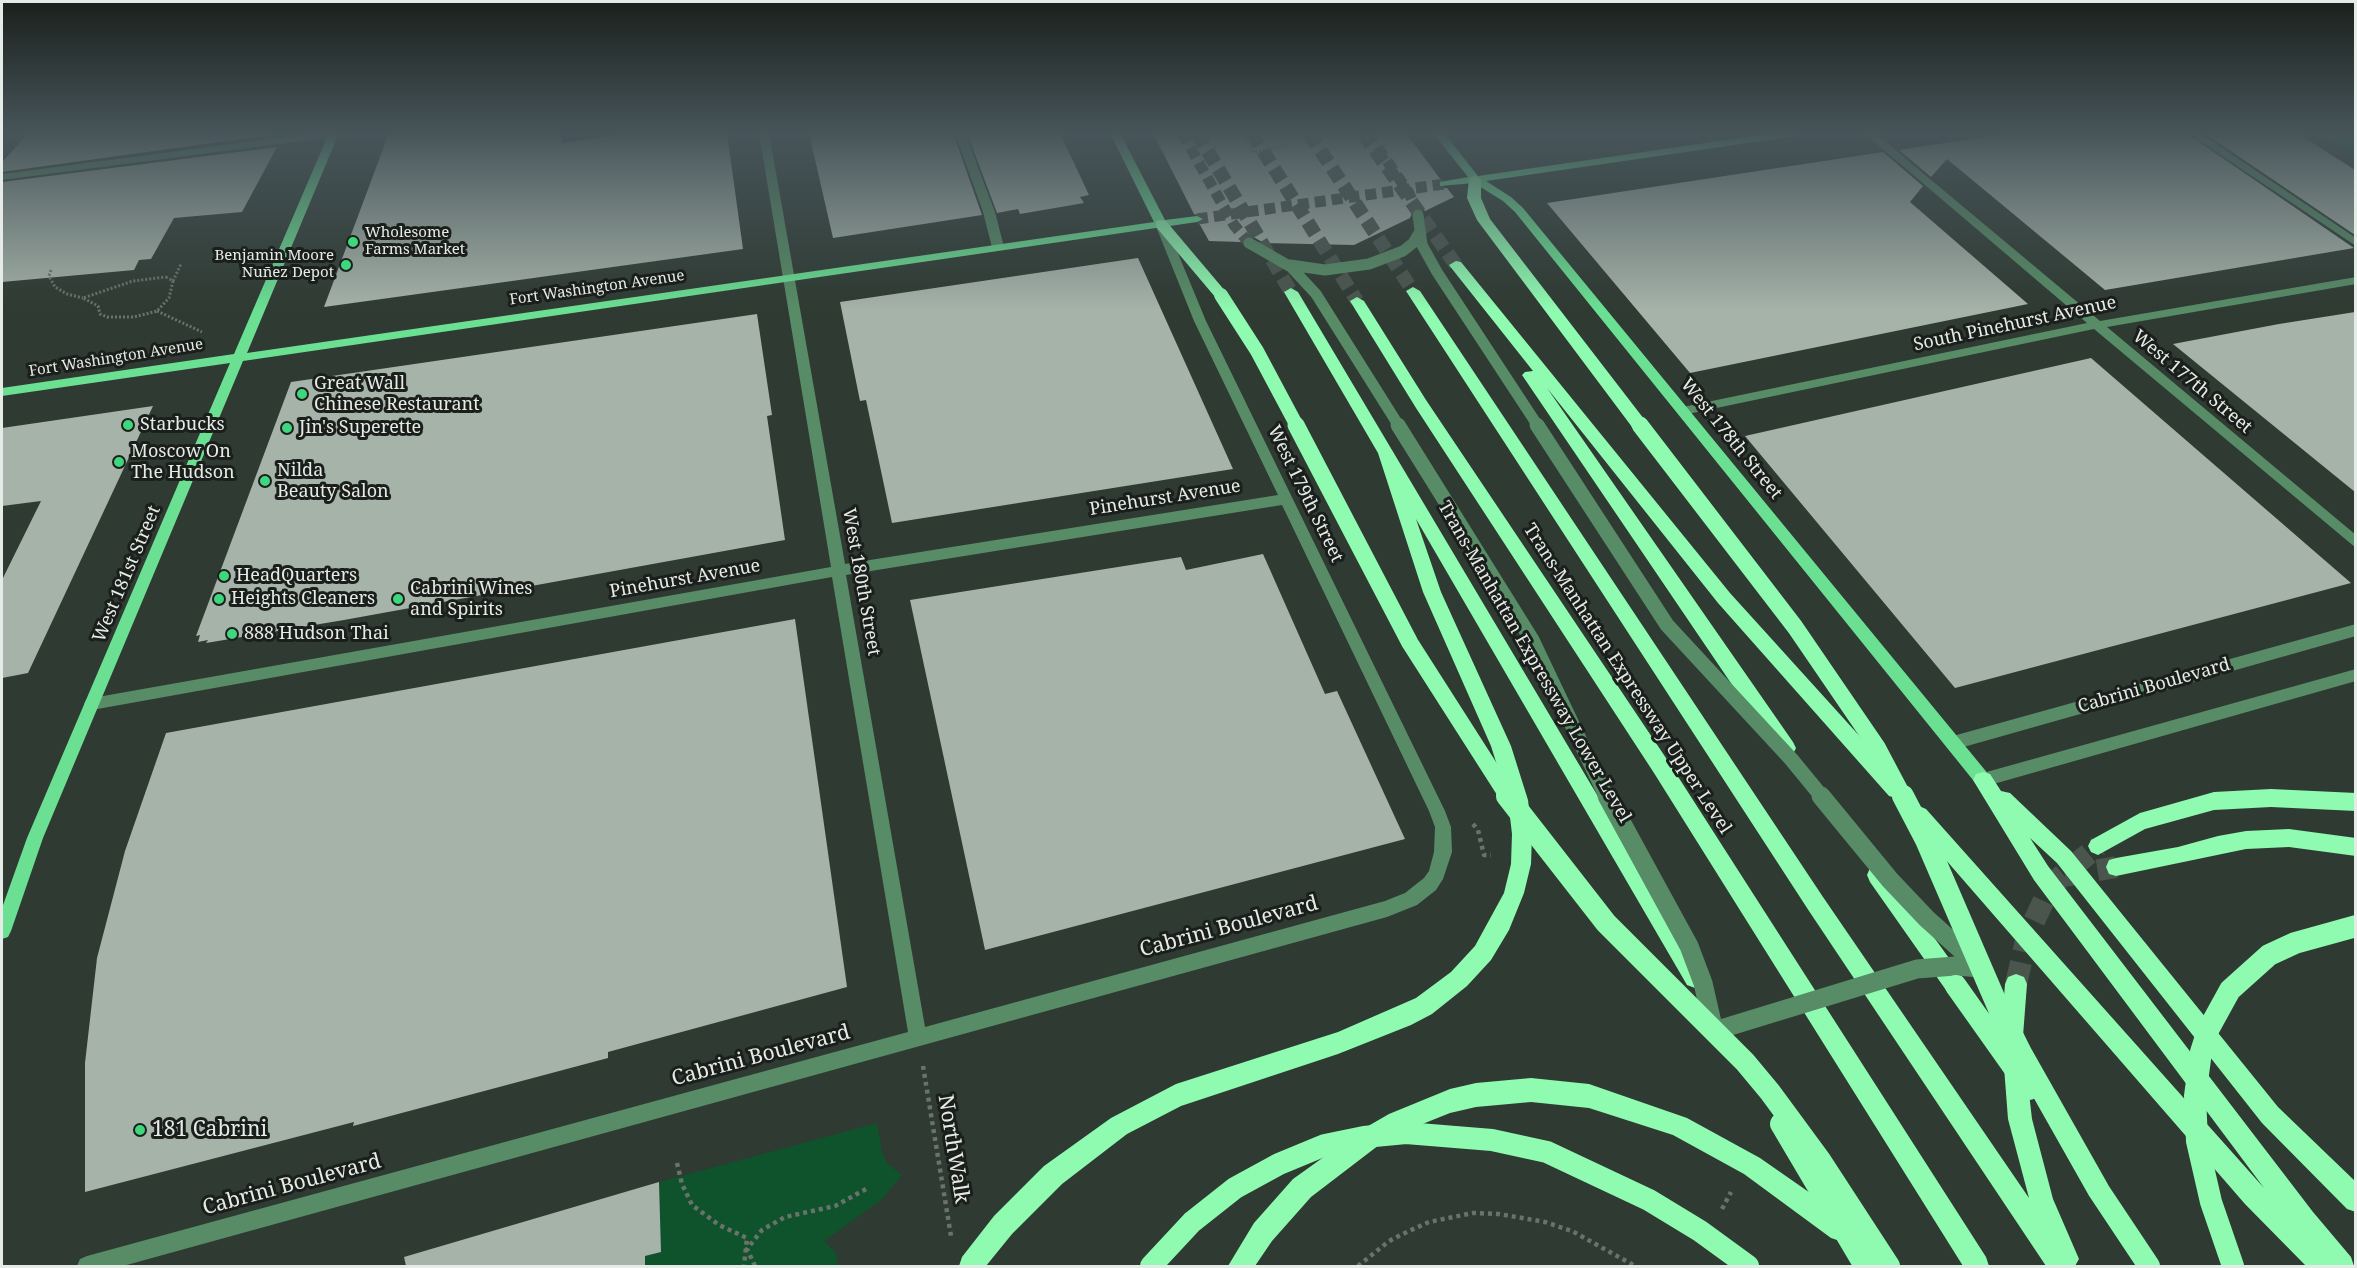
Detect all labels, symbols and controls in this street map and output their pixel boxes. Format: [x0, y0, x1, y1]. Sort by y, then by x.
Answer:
place label: Wholesome Farms Market [365, 224, 465, 259]
marker: Wholesome Farms Market [346, 235, 360, 249]
place label: Benjamin Moore Nuñez Depot [215, 247, 334, 282]
marker: Benjamin Moore Nuñez Depot [339, 258, 353, 272]
street label: Fort Washington Avenue [509, 267, 685, 309]
street label: South Pinehurst Avenue [1912, 292, 2118, 356]
street label: West 177th Street [2128, 326, 2256, 438]
street label: Fort Washington Avenue [28, 335, 204, 381]
place label: Great Wall Chinese Restaurant [314, 373, 480, 416]
street label: West 178th Street [1676, 374, 1786, 504]
marker: Great Wall Chinese Restaurant [295, 387, 309, 401]
place label: Starbucks [140, 414, 225, 436]
place label: Jin's Superette [299, 417, 421, 439]
marker: Starbucks [121, 418, 135, 432]
marker: Jin's Superette [280, 421, 294, 435]
street label: West 179th Street [1263, 422, 1347, 566]
place label: Moscow On The Hudson [131, 441, 235, 484]
marker: Moscow On The Hudson [112, 455, 126, 469]
place label: Nilda Beauty Salon [277, 460, 389, 502]
marker: Nilda Beauty Salon [258, 474, 272, 488]
street label: Pinehurst Avenue [1088, 475, 1242, 521]
street label: Trans-Manhattan Expressway Lower Level [1433, 498, 1635, 826]
street label: West 181st Street [89, 503, 165, 645]
street label: West 180th Street [837, 507, 885, 657]
street label: Trans-Manhattan Expressway Upper Level [1518, 520, 1736, 838]
street label: Pinehurst Avenue [608, 555, 762, 603]
place label: HeadQuarters [236, 565, 357, 587]
marker: HeadQuarters [217, 569, 231, 583]
place label: Cabrini Wines and Spirits [410, 578, 532, 620]
place label: Heights Cleaners [231, 588, 375, 610]
marker: Heights Cleaners [212, 592, 226, 606]
marker: Cabrini Wines and Spirits [391, 592, 405, 606]
place label: 888 Hudson Thai [244, 623, 389, 645]
marker: 888 Hudson Thai [225, 627, 239, 641]
street label: Cabrini Boulevard [2075, 654, 2233, 718]
street label: Cabrini Boulevard [1137, 891, 1321, 963]
street label: Cabrini Boulevard [669, 1020, 853, 1092]
street label: NorthWalk [932, 1093, 974, 1205]
place label: 181 Cabrini [152, 1117, 267, 1143]
marker: 181 Cabrini [133, 1123, 147, 1137]
street label: Cabrini Boulevard [200, 1149, 384, 1221]

